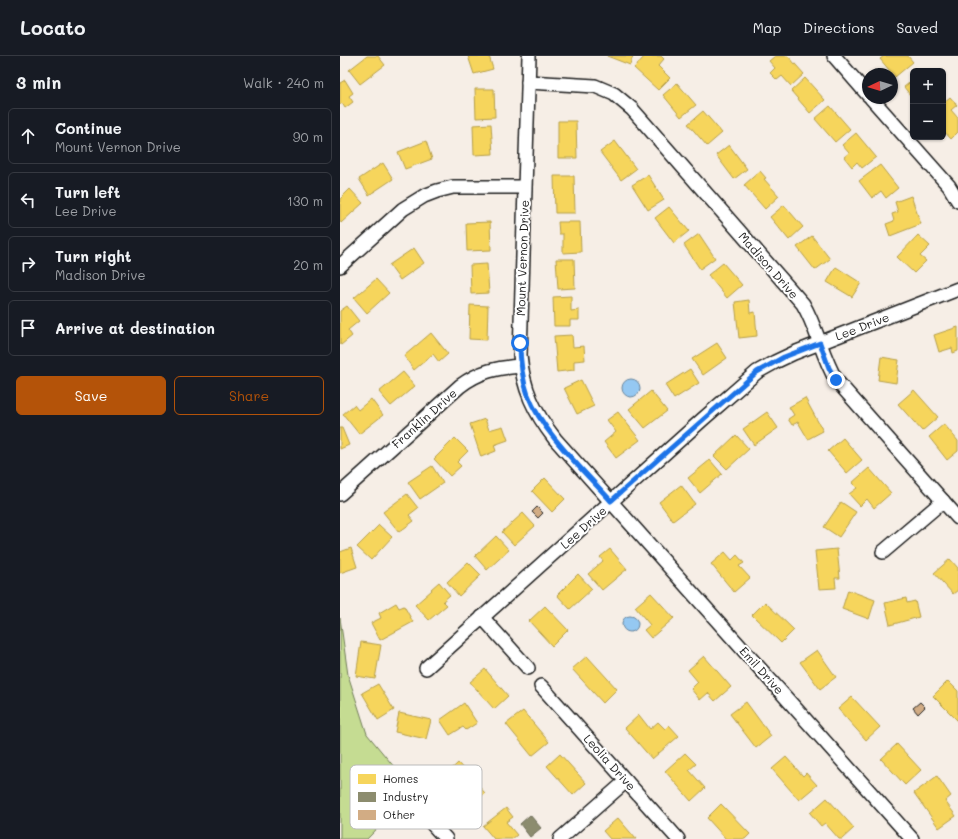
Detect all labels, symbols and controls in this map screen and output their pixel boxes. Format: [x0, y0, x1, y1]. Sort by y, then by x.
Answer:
text: Locato [20, 15, 86, 40]
text: Map [753, 18, 781, 37]
text: Directions [803, 18, 874, 37]
text: Saved [896, 18, 938, 37]
north arrow [862, 68, 898, 104]
map controls [910, 68, 946, 140]
button: + [910, 68, 946, 104]
text: 3 min [16, 71, 61, 93]
text: Walk · 240 m [243, 74, 324, 91]
button: − [910, 104, 946, 140]
text: Continue [55, 118, 122, 138]
icon: ahead [17, 125, 39, 147]
text: 90 m [293, 128, 323, 145]
text: Mount Vernon Drive [55, 138, 181, 155]
text: Turn left [55, 182, 120, 202]
icon: left [17, 189, 39, 211]
text: 130 m [287, 192, 323, 209]
street label: Mount Vernon Drive [512, 200, 532, 316]
text: Lee Drive [55, 202, 116, 219]
street label: Madison Drive [736, 228, 802, 302]
text: Turn right [55, 246, 132, 266]
icon: right [17, 253, 39, 275]
text: 20 m [293, 256, 323, 273]
text: Madison Drive [55, 266, 145, 283]
street label: Lee Drive [833, 308, 891, 344]
icon: arrive [17, 317, 39, 339]
text: Arrive at destination [55, 318, 215, 338]
route start [511, 334, 529, 352]
route end [827, 371, 845, 389]
button: Save [16, 376, 166, 415]
button: Share [174, 376, 324, 415]
street label: Franklin Drive [388, 385, 460, 451]
street label: Lee Drive [557, 502, 609, 552]
street label: Emil Drive [736, 643, 788, 697]
street label: Leolia Drive [580, 730, 640, 794]
legend [350, 765, 482, 829]
text: Homes [383, 771, 418, 786]
text: Industry [383, 789, 429, 804]
text: Other [383, 807, 415, 822]

